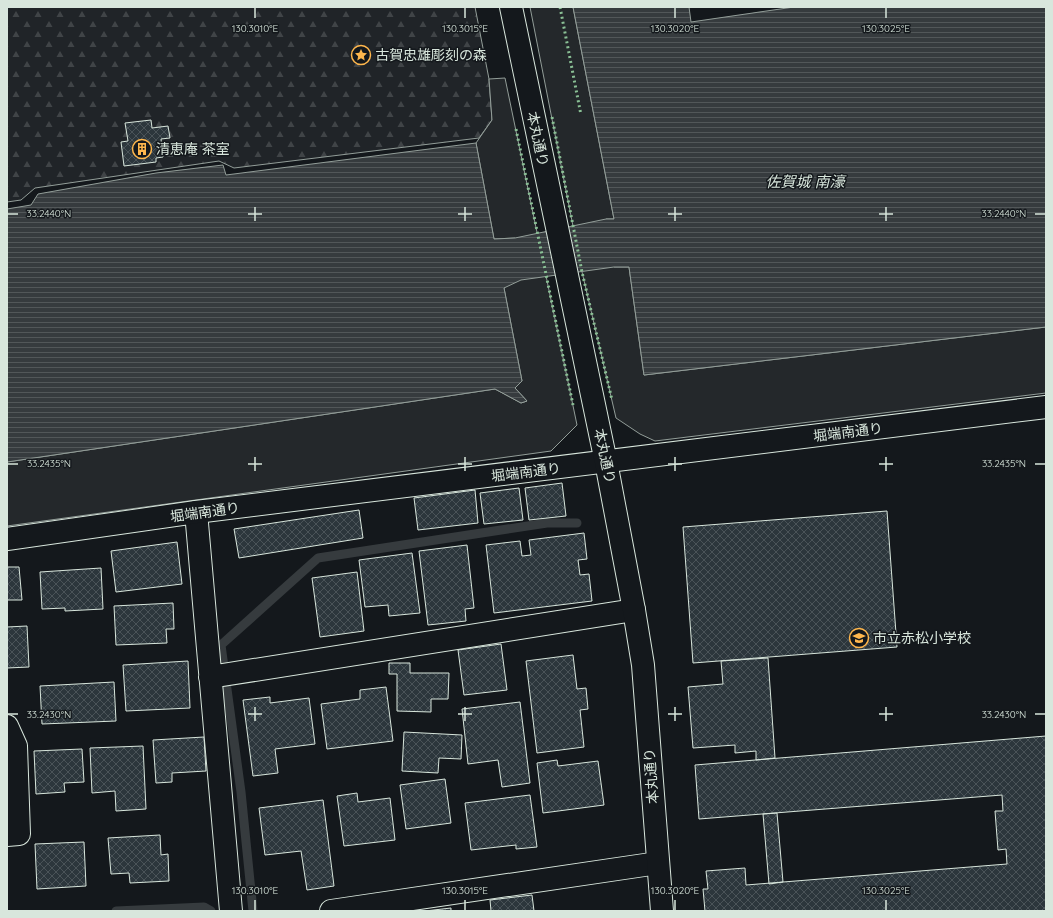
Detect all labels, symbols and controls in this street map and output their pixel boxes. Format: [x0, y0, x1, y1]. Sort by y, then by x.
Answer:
text: 130.3010°E [232, 22, 279, 35]
text: 130.3015°E [442, 22, 488, 35]
text: 130.3020°E [651, 22, 700, 35]
text: 130.3025°E [862, 22, 910, 35]
place icon: 古賀忠雄彫刻の森 [350, 44, 372, 66]
place label: 古賀忠雄彫刻の森 [375, 46, 487, 64]
street label: 本丸通り [523, 110, 553, 168]
building icon: 清恵庵 茶室 [131, 138, 153, 160]
place label: 清恵庵 茶室 [156, 140, 230, 158]
water label: 佐賀城 南濠 [765, 172, 848, 191]
text: 33.2440°N [27, 207, 71, 220]
text: 33.2440°N [982, 207, 1026, 220]
street label: 堀端南通り [812, 419, 884, 445]
street label: 本丸通り [590, 427, 620, 485]
text: 33.2435°N [27, 457, 71, 470]
text: 33.2435°N [982, 457, 1026, 470]
street label: 堀端南通り [490, 459, 562, 485]
street label: 堀端南通り [169, 498, 241, 526]
school or university icon: 市立赤松小学校 [848, 627, 870, 649]
place label: 市立赤松小学校 [873, 629, 971, 647]
text: 33.2430°N [27, 708, 71, 721]
text: 33.2430°N [982, 708, 1026, 721]
street label: 本丸通り [640, 747, 662, 805]
text: 130.3010°E [232, 884, 279, 897]
text: 130.3015°E [442, 884, 488, 897]
text: 130.3020°E [651, 884, 700, 897]
text: 130.3025°E [862, 884, 910, 897]

